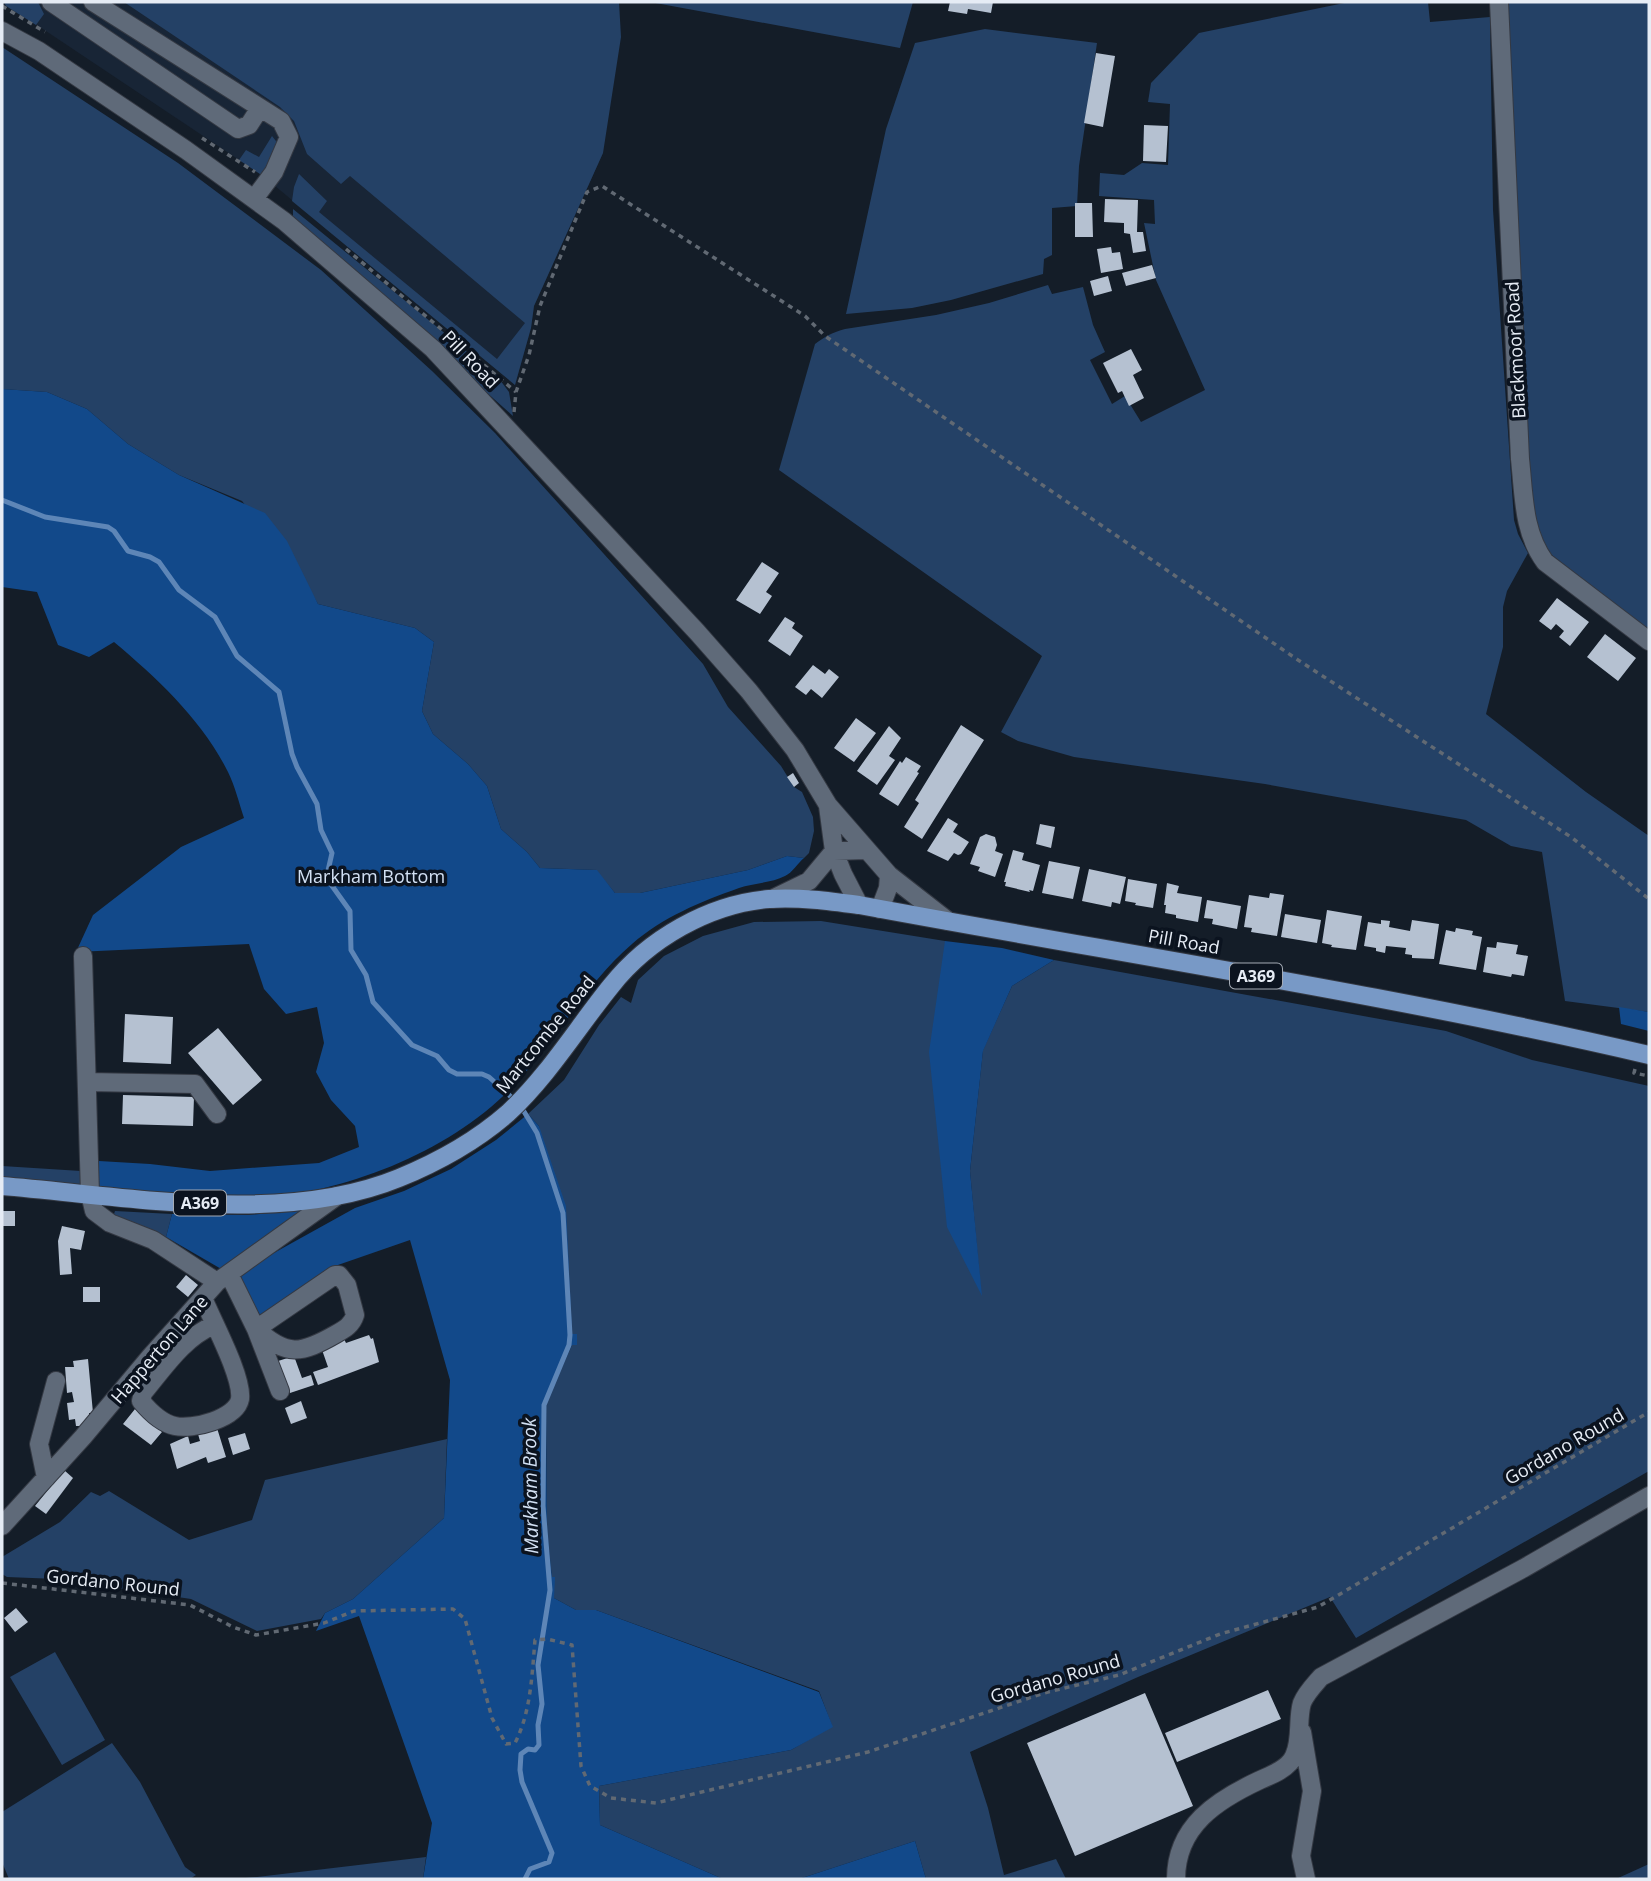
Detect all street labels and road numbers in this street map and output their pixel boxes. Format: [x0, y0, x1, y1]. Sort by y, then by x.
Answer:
street label: Blackmoor Road [1499, 281, 1531, 419]
street label: Pill Road [437, 325, 505, 393]
street label: Pill Road [1146, 923, 1222, 959]
road number: A369 [1230, 964, 1282, 988]
street label: Martcombe Road [490, 970, 600, 1098]
road number: A369 [174, 1190, 226, 1216]
street label: Happerton Lane [105, 1290, 213, 1408]
street label: Gordano Round [1500, 1402, 1628, 1490]
street label: Gordano Round [45, 1563, 181, 1601]
street label: Gordano Round [987, 1648, 1123, 1708]

